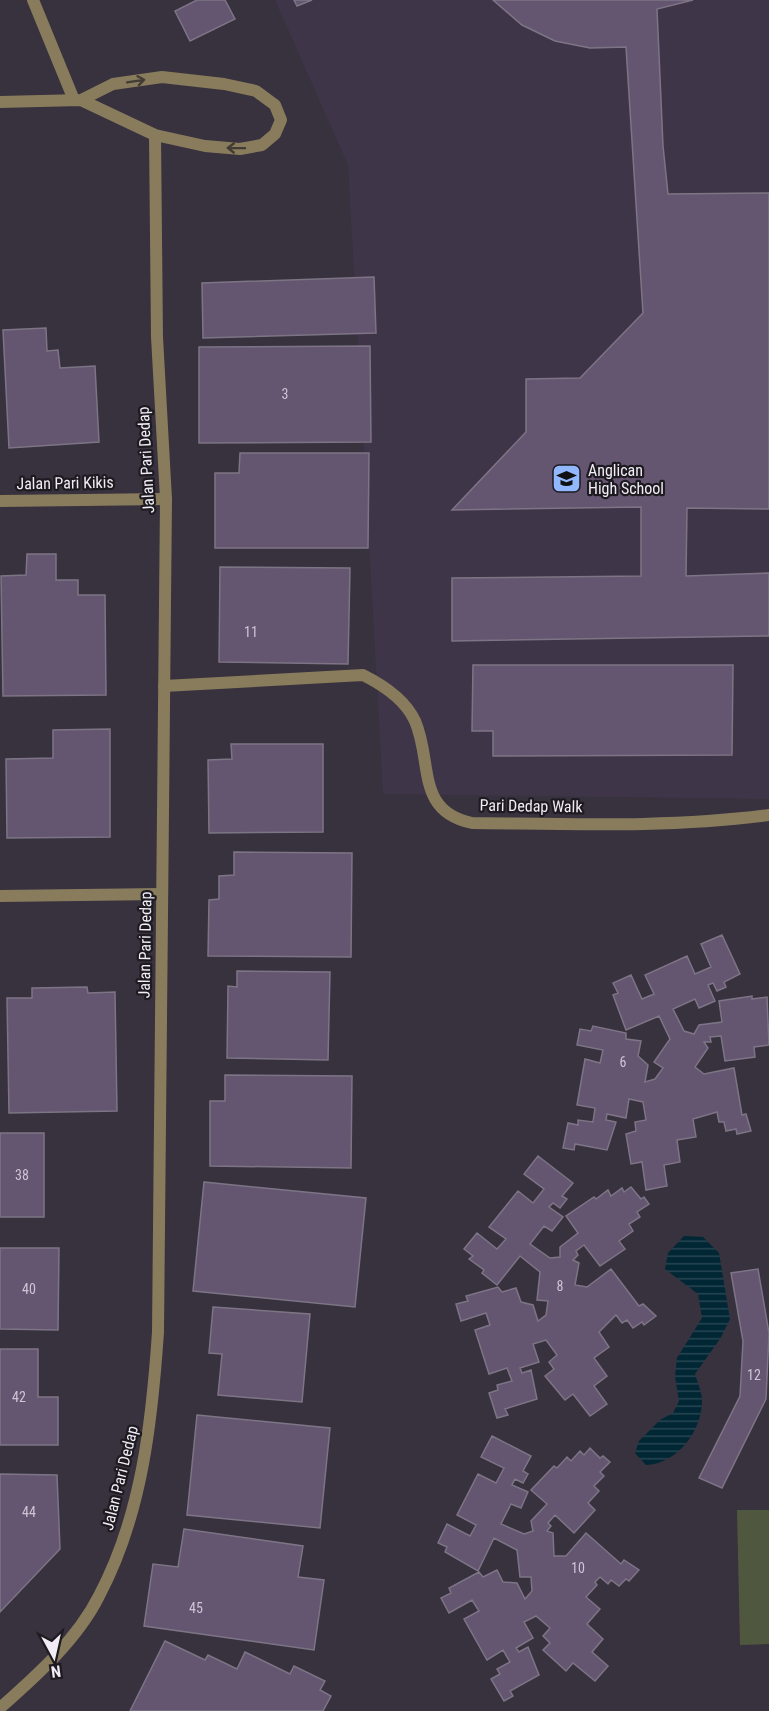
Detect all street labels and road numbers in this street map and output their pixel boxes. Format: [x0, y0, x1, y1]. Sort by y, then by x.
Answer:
street label: Jalan Pari Dedap [134, 406, 158, 514]
street label: Jalan Pari Kikis [16, 473, 114, 493]
street label: Pari Dedap Walk [479, 796, 583, 816]
street label: Jalan Pari Dedap [135, 891, 155, 999]
street label: Jalan Pari Dedap [98, 1424, 142, 1532]

